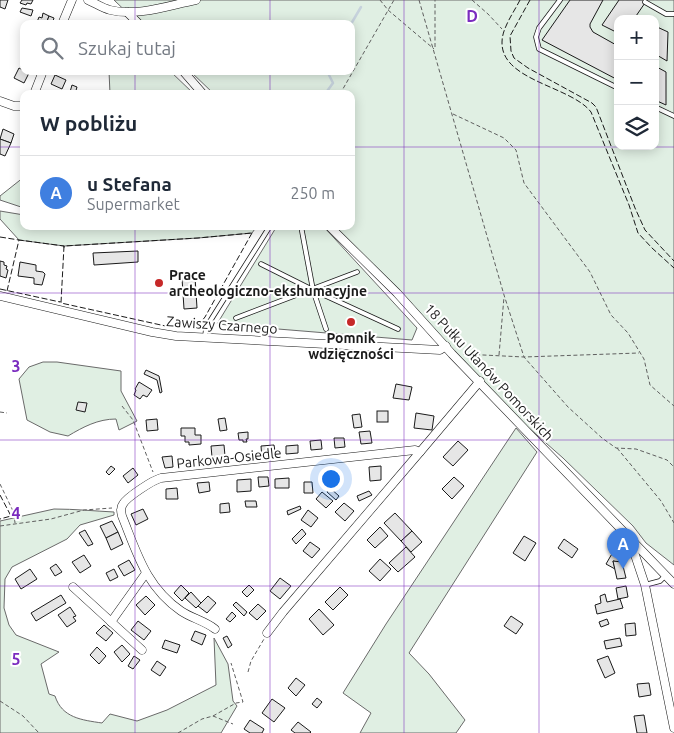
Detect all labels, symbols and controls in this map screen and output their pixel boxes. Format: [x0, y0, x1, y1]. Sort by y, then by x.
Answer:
text: D [466, 7, 478, 25]
map controls [614, 15, 659, 150]
button: + [614, 15, 659, 60]
search box [20, 20, 355, 75]
icon: search [38, 34, 66, 62]
text: Szukaj tutaj [78, 37, 176, 59]
button: − [614, 60, 659, 105]
button: layers [614, 105, 659, 150]
text: W pobliżu [40, 111, 137, 135]
text: u Stefana [87, 173, 172, 195]
text: A [50, 184, 62, 202]
text: 250 m [290, 184, 335, 202]
text: Supermarket [87, 195, 180, 213]
place label: Prace archeologiczno-ekshumacyjne [169, 267, 367, 299]
marker: Prace archeologiczno-ekshumacyjne [153, 277, 165, 289]
street label: 18 Pułku Ułanów Pomorskich [421, 300, 557, 444]
street label: Zawiszy Czarnego [166, 313, 278, 337]
marker: Pomnik wdzięczności [345, 316, 357, 328]
place label: Pomnik wdzięczności [308, 330, 394, 363]
text: 3 [11, 357, 21, 375]
street label: Parkowa-Osiedle [176, 445, 282, 471]
your location [318, 466, 344, 492]
text: 4 [11, 504, 21, 522]
pin: A [607, 528, 639, 569]
text: 5 [11, 650, 21, 668]

